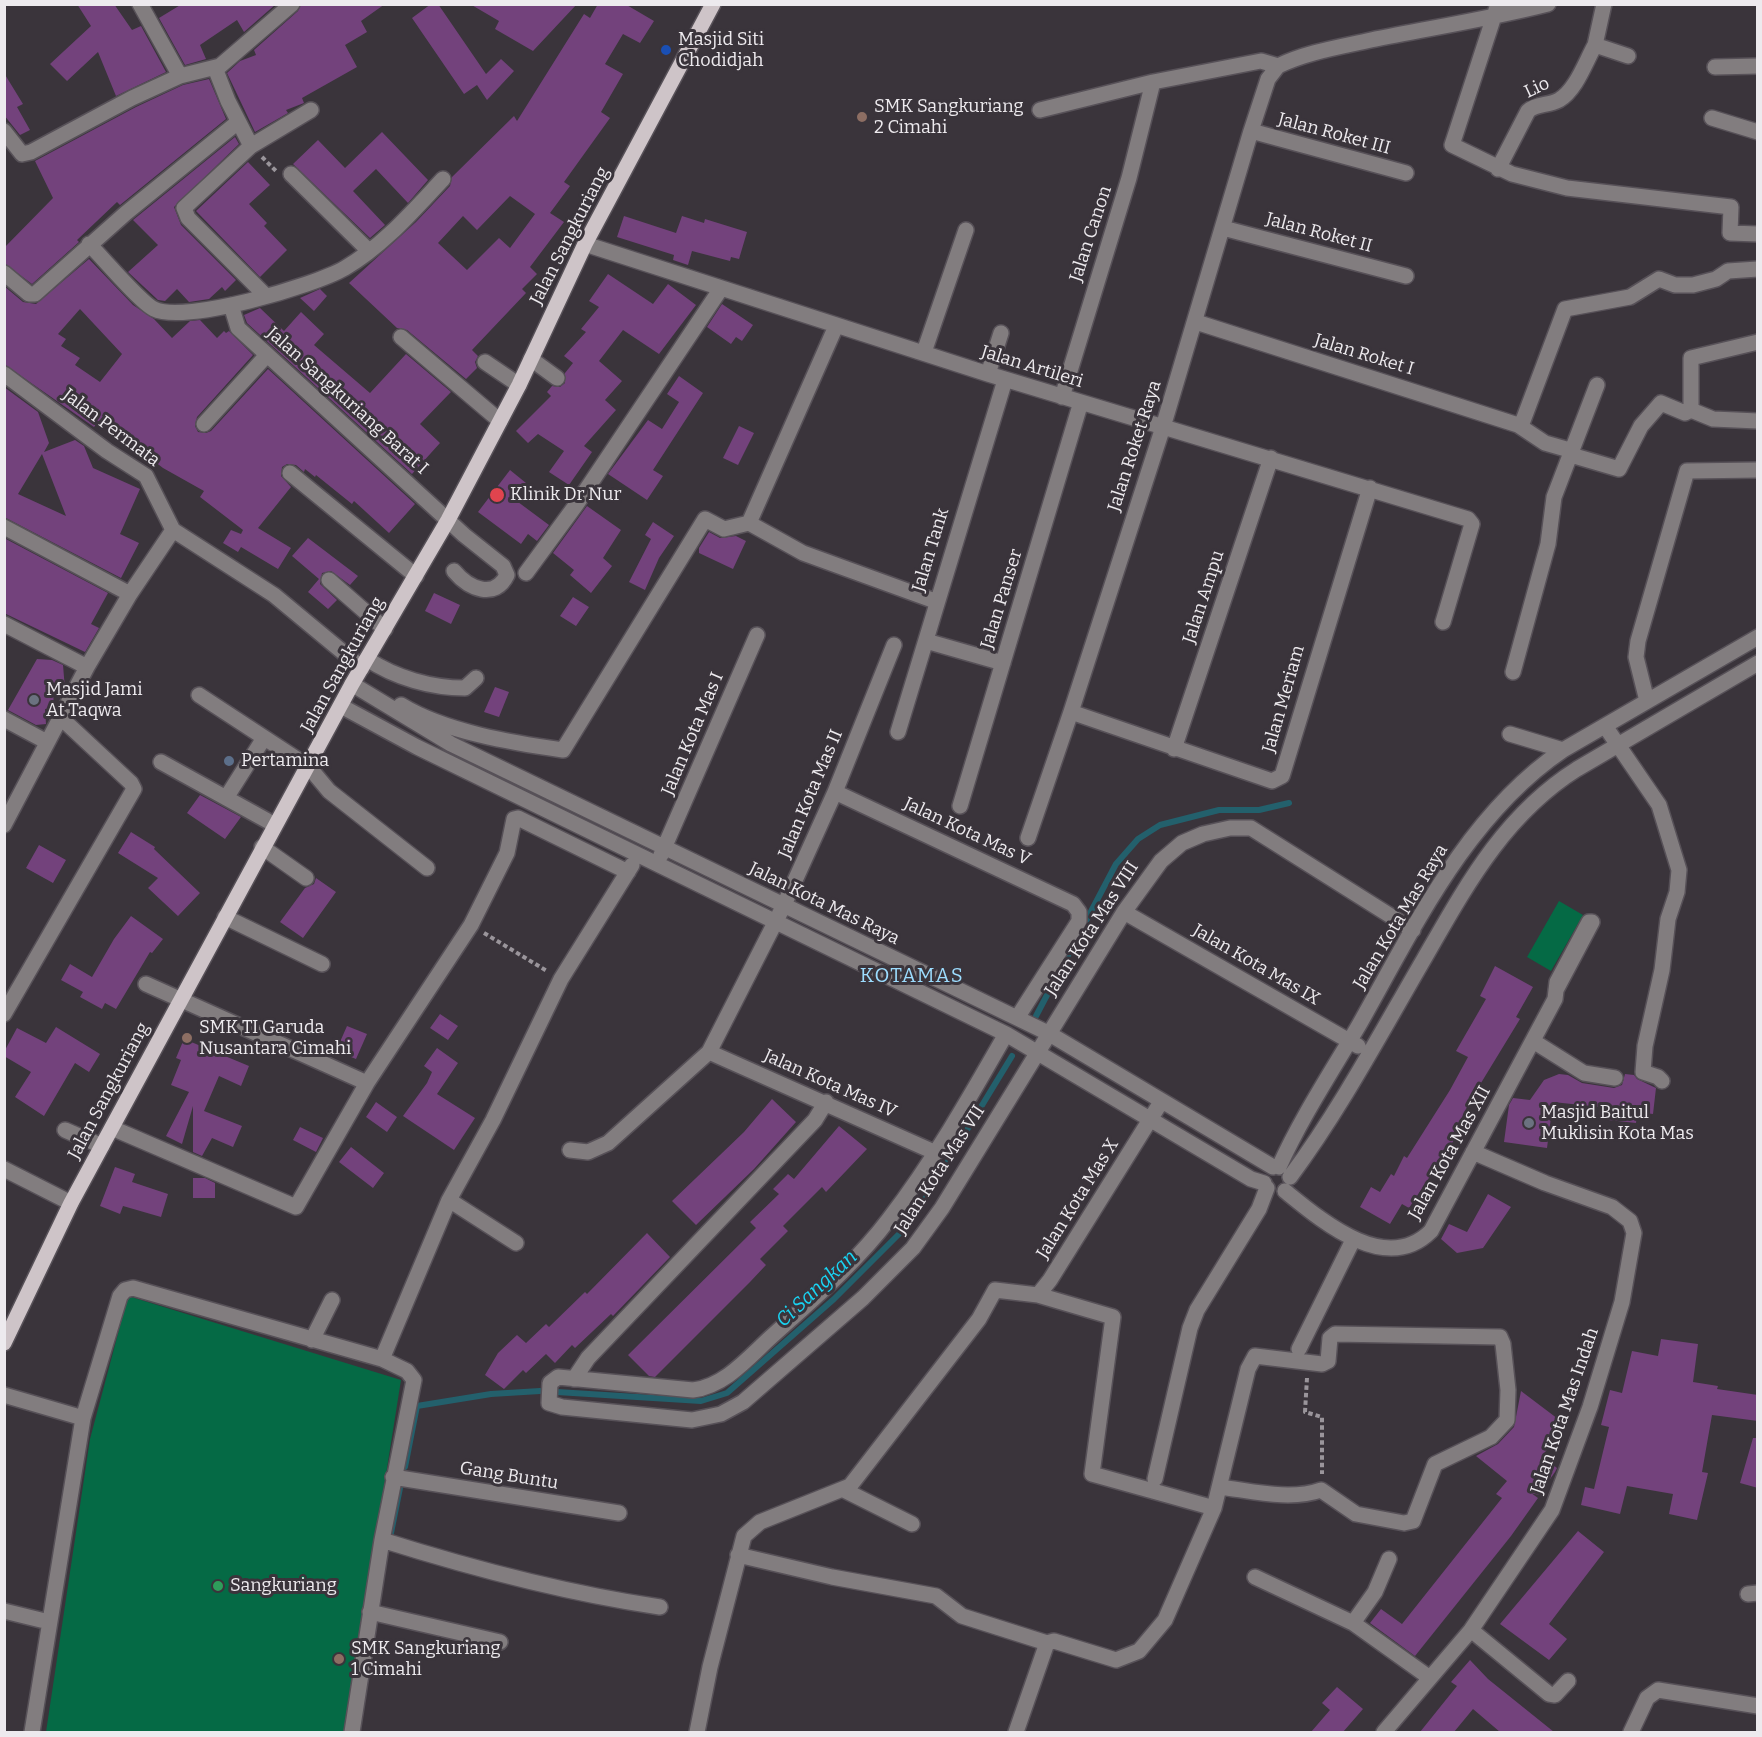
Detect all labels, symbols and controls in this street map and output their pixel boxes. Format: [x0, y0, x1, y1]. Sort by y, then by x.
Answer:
place label: Masjid Siti Chodidjah [678, 29, 764, 72]
marker: Masjid Siti Chodidjah [659, 43, 673, 57]
street label: Lio [1521, 73, 1553, 103]
place label: SMK Sangkuriang 2 Cimahi [874, 96, 1024, 138]
street label: Jalan Roket III [1275, 109, 1393, 159]
marker: SMK Sangkuriang 2 Cimahi [855, 110, 869, 124]
street label: Jalan Sangkuriang [526, 163, 614, 309]
street label: Jalan Canon [1065, 183, 1117, 285]
street label: Jalan Roket II [1263, 208, 1375, 258]
street label: Jalan Sangkuriang Barat I [262, 323, 432, 479]
street label: Jalan Roket I [1312, 330, 1416, 380]
street label: Jalan Artileri [978, 341, 1086, 393]
street label: Jalan Roket Raya [1104, 378, 1166, 514]
street label: Jalan Permata [58, 384, 164, 472]
place label: Klinik Dr Nur [510, 484, 621, 506]
marker: Klinik Dr Nur [488, 486, 506, 504]
street label: Jalan Tank [908, 506, 954, 594]
street label: Jalan Panser [977, 547, 1027, 651]
street label: Jalan Ampu [1179, 548, 1229, 646]
street label: Jalan Sangkuriang [297, 593, 389, 737]
street label: Jalan Meriam [1258, 643, 1310, 755]
street label: Jalan Kota Mas I [657, 669, 729, 799]
place label: Masjid Jami At Taqwa [46, 679, 143, 722]
marker: Masjid Jami At Taqwa [27, 693, 41, 707]
street label: Jalan Kota Mas II [774, 726, 848, 862]
place label: Pertamina [241, 750, 329, 772]
marker: Pertamina [222, 754, 236, 768]
street label: Jalan Kota Mas V [900, 793, 1034, 871]
street label: Jalan Kota Mas Raya [1349, 841, 1453, 993]
street label: Jalan Kota Mas Raya [745, 858, 903, 950]
street label: Jalan Kota Mas VIII [1040, 858, 1144, 1000]
street label: Jalan Kota Mas IX [1189, 920, 1323, 1010]
district label: KOTAMAS [860, 964, 964, 988]
place label: SMK TI Garuda Nusantara Cimahi [199, 1017, 351, 1060]
street label: Jalan Sangkuriang [64, 1019, 154, 1163]
marker: SMK TI Garuda Nusantara Cimahi [180, 1031, 194, 1045]
street label: Jalan Kota Mas IV [760, 1045, 900, 1123]
street label: Jalan Kota Mas XII [1404, 1082, 1496, 1224]
street label: Jalan Kota Mas VII [890, 1101, 990, 1239]
place label: Masjid Baitul Muklisin Kota Mas [1541, 1102, 1694, 1144]
marker: Masjid Baitul Muklisin Kota Mas [1522, 1116, 1536, 1130]
street label: Jalan Kota Mas X [1032, 1135, 1124, 1263]
water label: Ci Sangkan [772, 1245, 862, 1333]
street label: Jalan Kota Mas Indah [1526, 1325, 1604, 1497]
street label: Gang Buntu [458, 1458, 560, 1494]
place label: Sangkuriang [230, 1575, 337, 1597]
marker: Sangkuriang [211, 1579, 225, 1593]
place label: SMK Sangkuriang 1 Cimahi [351, 1638, 501, 1680]
marker: SMK Sangkuriang 1 Cimahi [332, 1652, 346, 1666]

